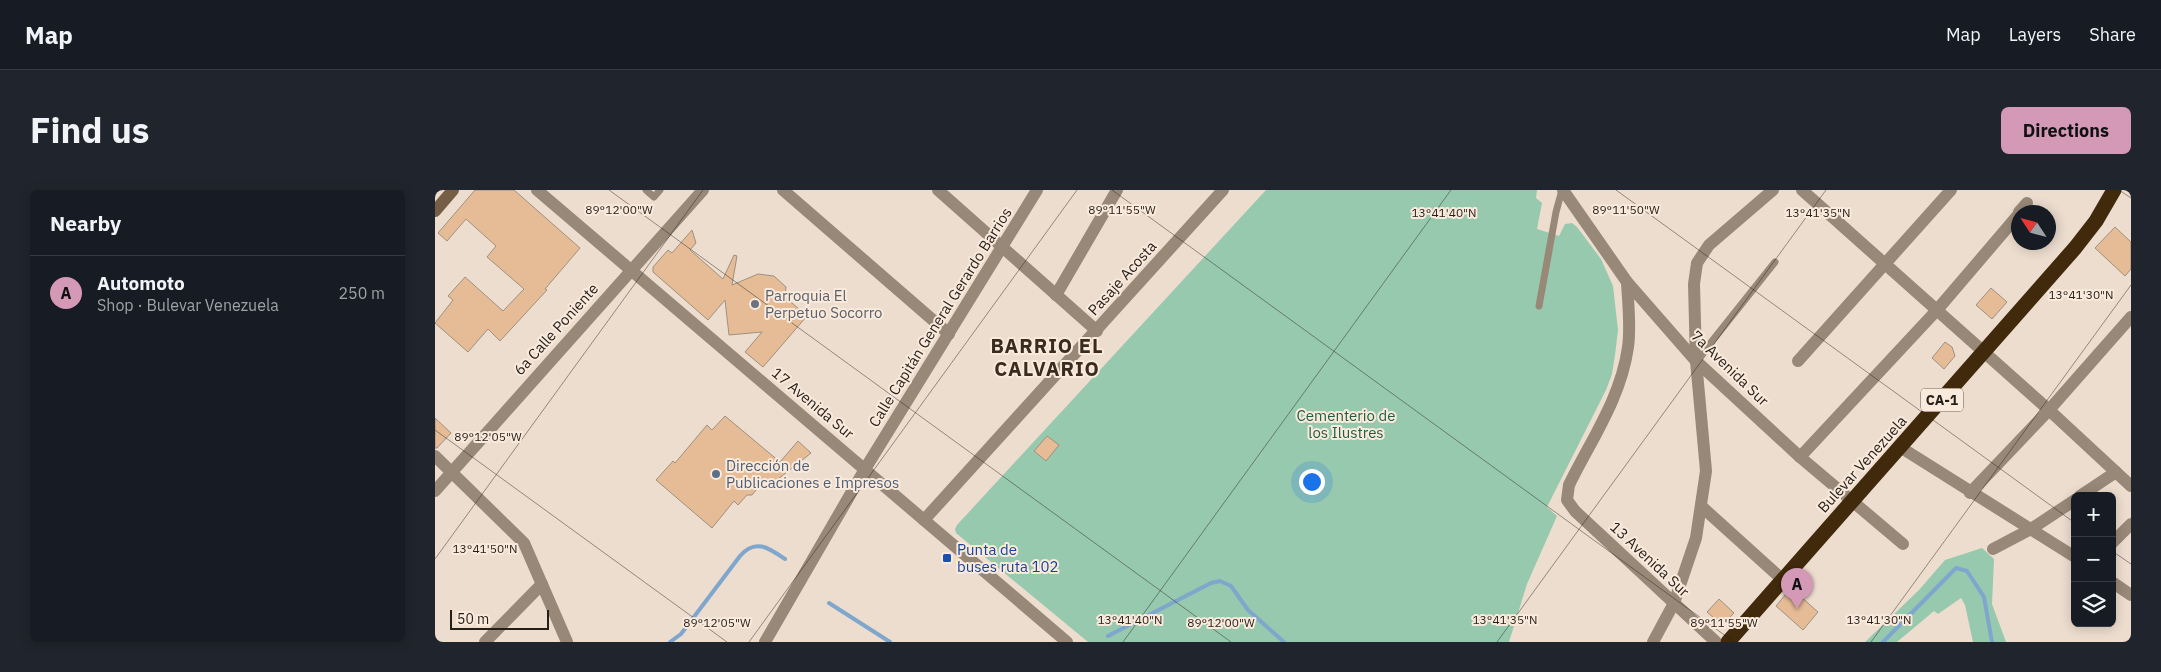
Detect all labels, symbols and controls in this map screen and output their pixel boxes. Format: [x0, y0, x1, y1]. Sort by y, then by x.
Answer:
text: Map [25, 19, 73, 51]
text: Map [1946, 23, 1981, 46]
text: Layers [2009, 23, 2061, 46]
text: Share [2089, 23, 2136, 46]
text: Find us [30, 107, 149, 153]
button: Directions [2001, 107, 2131, 154]
text: 89°12'00"W [585, 202, 653, 217]
text: 89°11'55"W [1088, 202, 1156, 217]
text: 89°11'50"W [1592, 202, 1660, 217]
street label: Calle Capitán General Gerardo Barrios [864, 204, 1016, 430]
text: 13°41'40"N [1411, 205, 1477, 220]
text: 13°41'35"N [1785, 205, 1851, 220]
north arrow [2011, 205, 2056, 250]
text: Nearby [50, 209, 121, 237]
street label: Pasaje Acosta [1084, 237, 1160, 319]
text: Automoto [97, 271, 185, 295]
street label: 6a Calle Poniente [510, 279, 602, 379]
text: A [61, 283, 71, 303]
text: 250 m [338, 283, 385, 303]
place label: Parroquia El Perpetuo Socorro [765, 286, 883, 322]
text: 13°41'30"N [2048, 287, 2114, 302]
text: Shop · Bulevar Venezuela [97, 295, 279, 315]
marker: Parroquia El Perpetuo Socorro [749, 298, 761, 310]
street label: 7a Avenida Sur [1687, 326, 1773, 410]
district label: BARRIO EL CALVARIO [990, 332, 1104, 382]
street label: 17 Avenida Sur [768, 363, 858, 443]
road number: CA-1 [1921, 388, 1963, 412]
park label: Cementerio de los Ilustres [1297, 406, 1395, 442]
street label: Bulevar Venezuela [1813, 411, 1911, 517]
text: 89°12'05"W [454, 429, 522, 444]
place label: Dirección de Publicaciones e Impresos [726, 456, 899, 492]
marker: Dirección de Publicaciones e Impresos [710, 468, 722, 480]
your location [1299, 469, 1325, 495]
map controls [2071, 492, 2116, 627]
button: + [2071, 492, 2116, 537]
street label: 13 Avenida Sur [1606, 517, 1694, 601]
button: − [2071, 537, 2116, 582]
place label: Punta de buses ruta 102 [957, 540, 1058, 576]
text: 13°41'50"N [452, 541, 518, 556]
marker: Punta de buses ruta 102 [941, 552, 953, 564]
pin: A [1781, 568, 1813, 609]
button: layers [2071, 582, 2116, 627]
scale bar [450, 607, 549, 630]
text: 50 m [457, 610, 489, 628]
text: 13°41'40"N [1097, 612, 1163, 627]
text: 13°41'35"N [1472, 612, 1538, 627]
text: 13°41'30"N [1846, 612, 1912, 627]
text: 89°12'05"W [683, 615, 751, 630]
text: 89°12'00"W [1187, 615, 1255, 630]
text: 89°11'55"W [1690, 615, 1758, 630]

